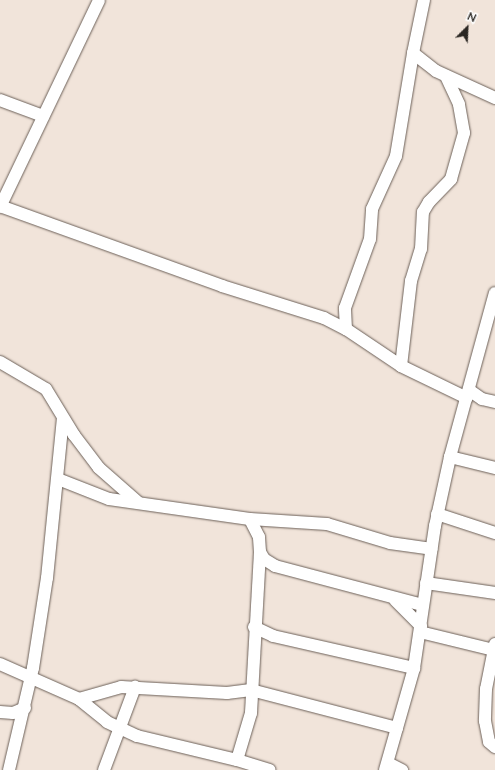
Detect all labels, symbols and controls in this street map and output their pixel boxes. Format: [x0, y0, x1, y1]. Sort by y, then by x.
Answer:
north arrow [447, 8, 487, 48]
text: N [466, 9, 479, 24]

